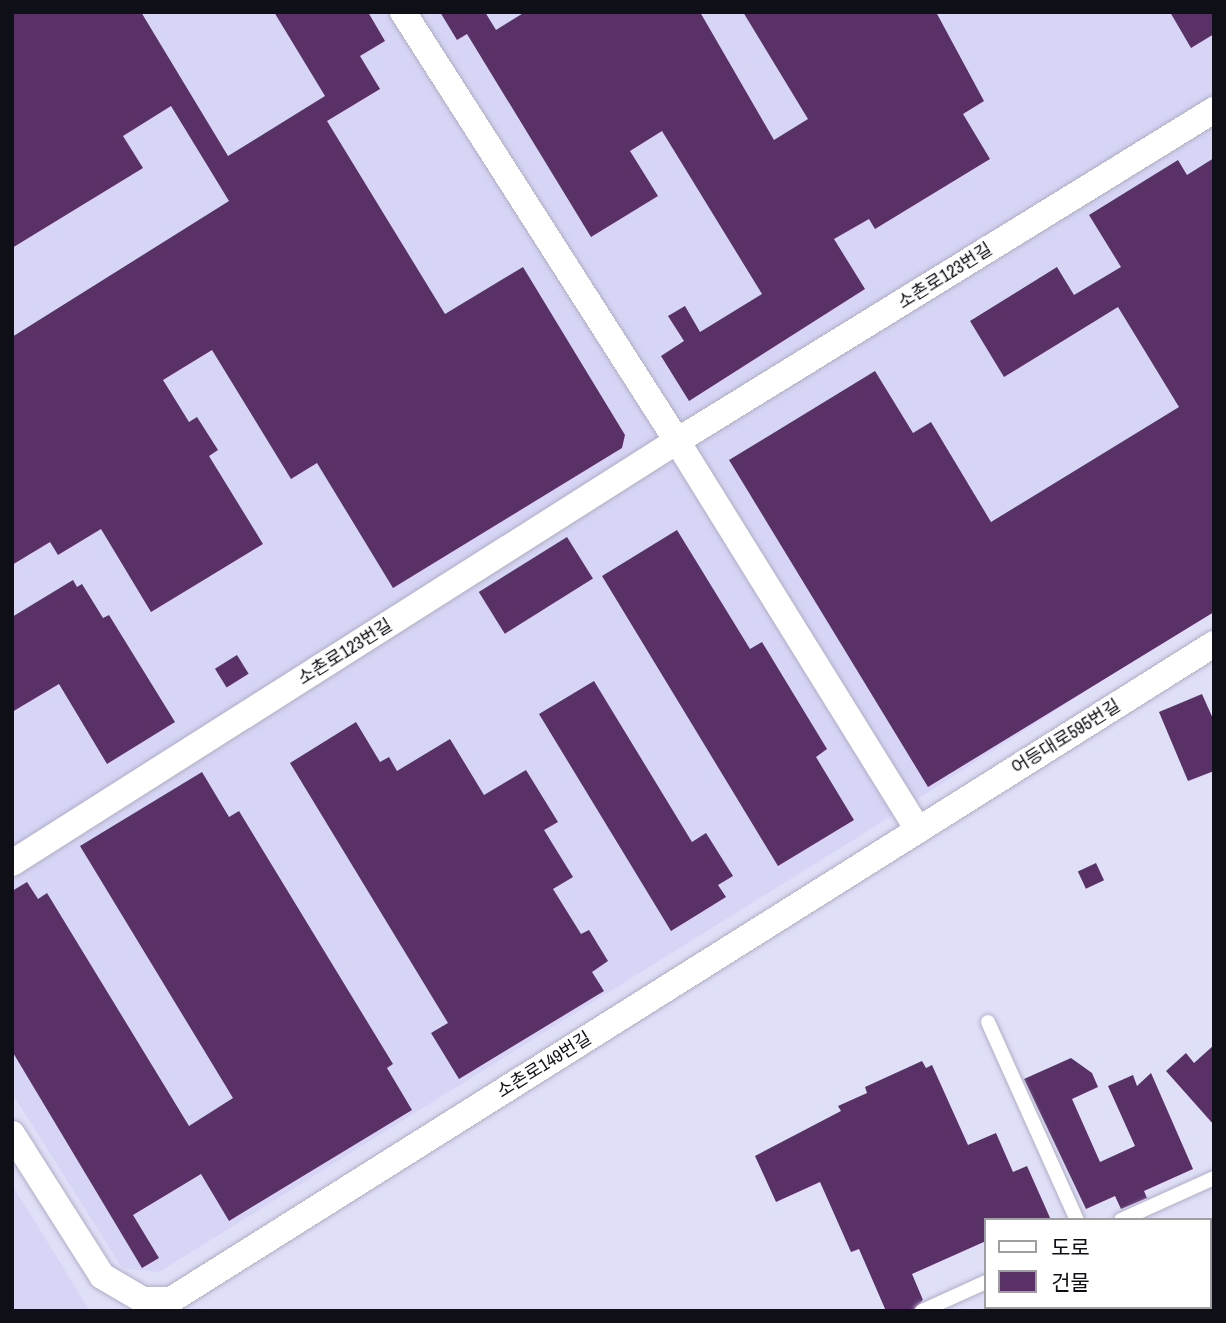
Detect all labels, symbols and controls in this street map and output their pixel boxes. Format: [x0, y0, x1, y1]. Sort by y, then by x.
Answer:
street label: 소촌로123번길 [894, 238, 996, 314]
street label: 소촌로123번길 [294, 614, 396, 690]
street label: 어등대로595번길 [1008, 695, 1124, 779]
street label: 소촌로149번길 [493, 1027, 595, 1103]
legend [984, 1218, 1212, 1309]
text: 도로 [1051, 1233, 1090, 1262]
text: 건물 [1051, 1268, 1090, 1297]

